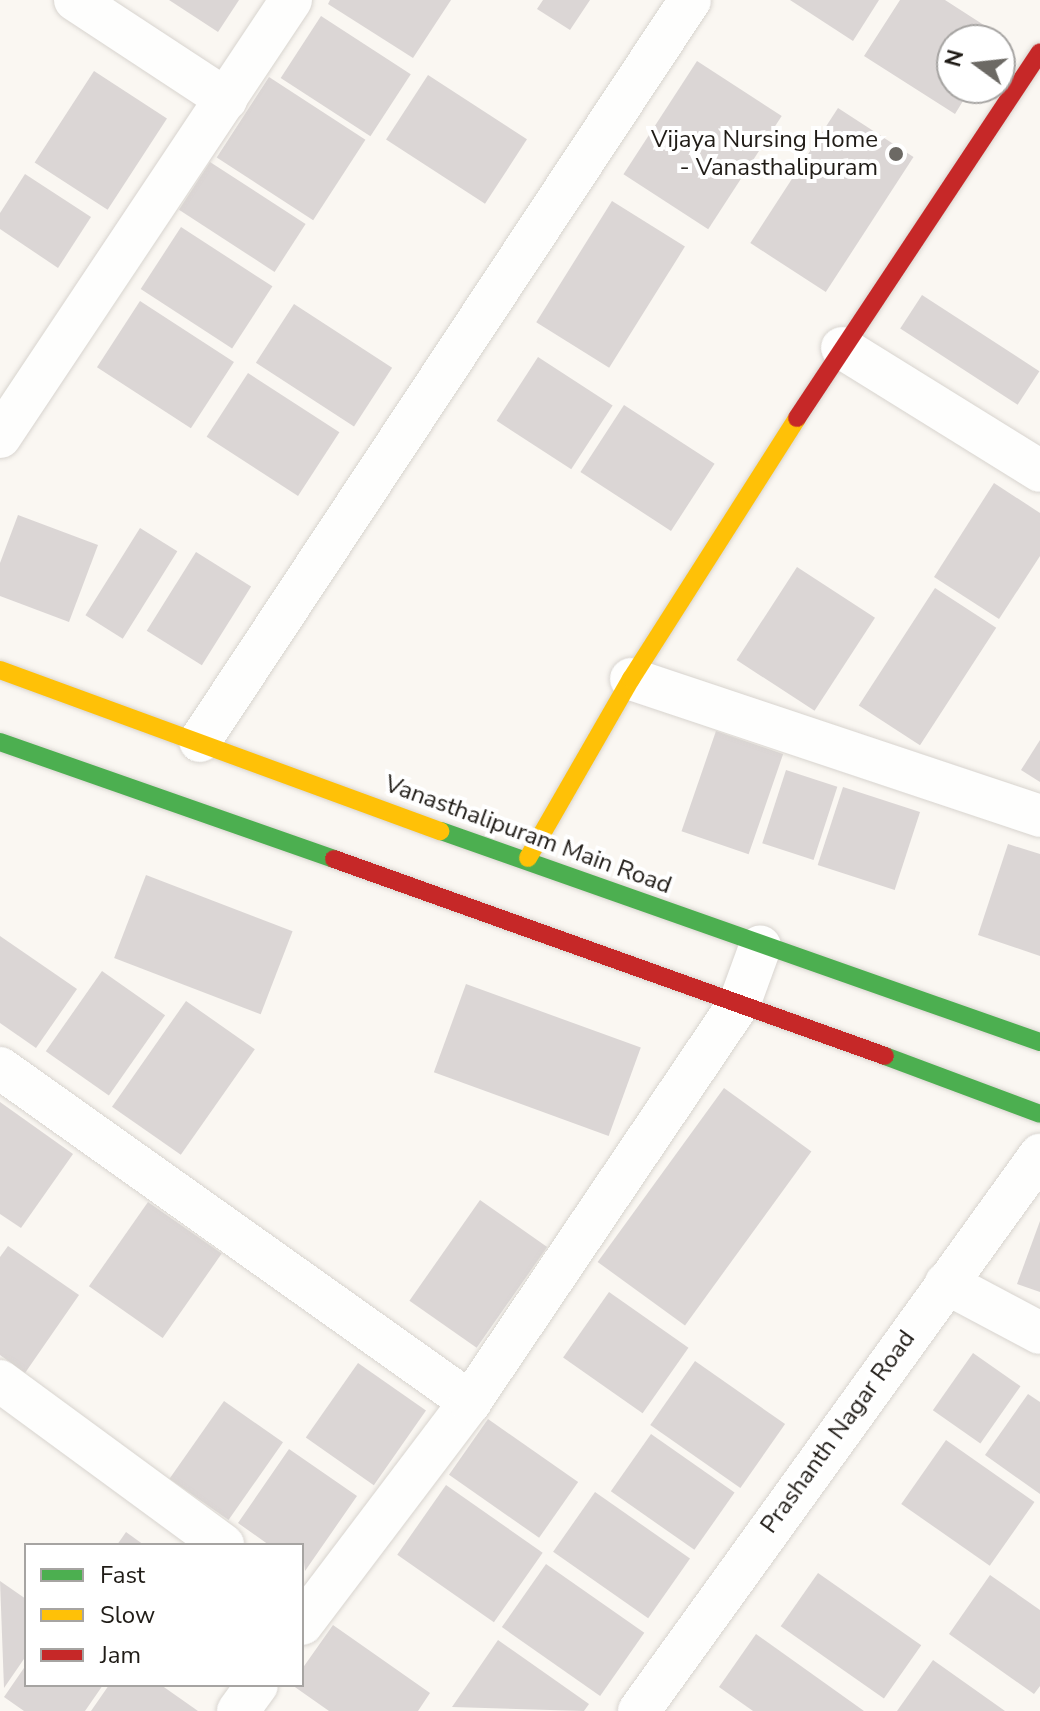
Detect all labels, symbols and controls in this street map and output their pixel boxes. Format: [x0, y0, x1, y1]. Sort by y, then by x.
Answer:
north arrow [936, 24, 1016, 104]
text: N [938, 46, 971, 70]
place label: Vijaya Nursing Home - Vanasthalipuram [651, 126, 878, 182]
marker: Vijaya Nursing Home - Vanasthalipuram [885, 143, 907, 165]
street label: Vanasthalipuram Main Road [381, 770, 675, 900]
street label: Prashanth Nagar Road [755, 1325, 921, 1539]
legend [24, 1543, 304, 1687]
text: Fast [100, 1559, 145, 1591]
text: Slow [100, 1599, 155, 1631]
text: Jam [100, 1639, 141, 1671]

